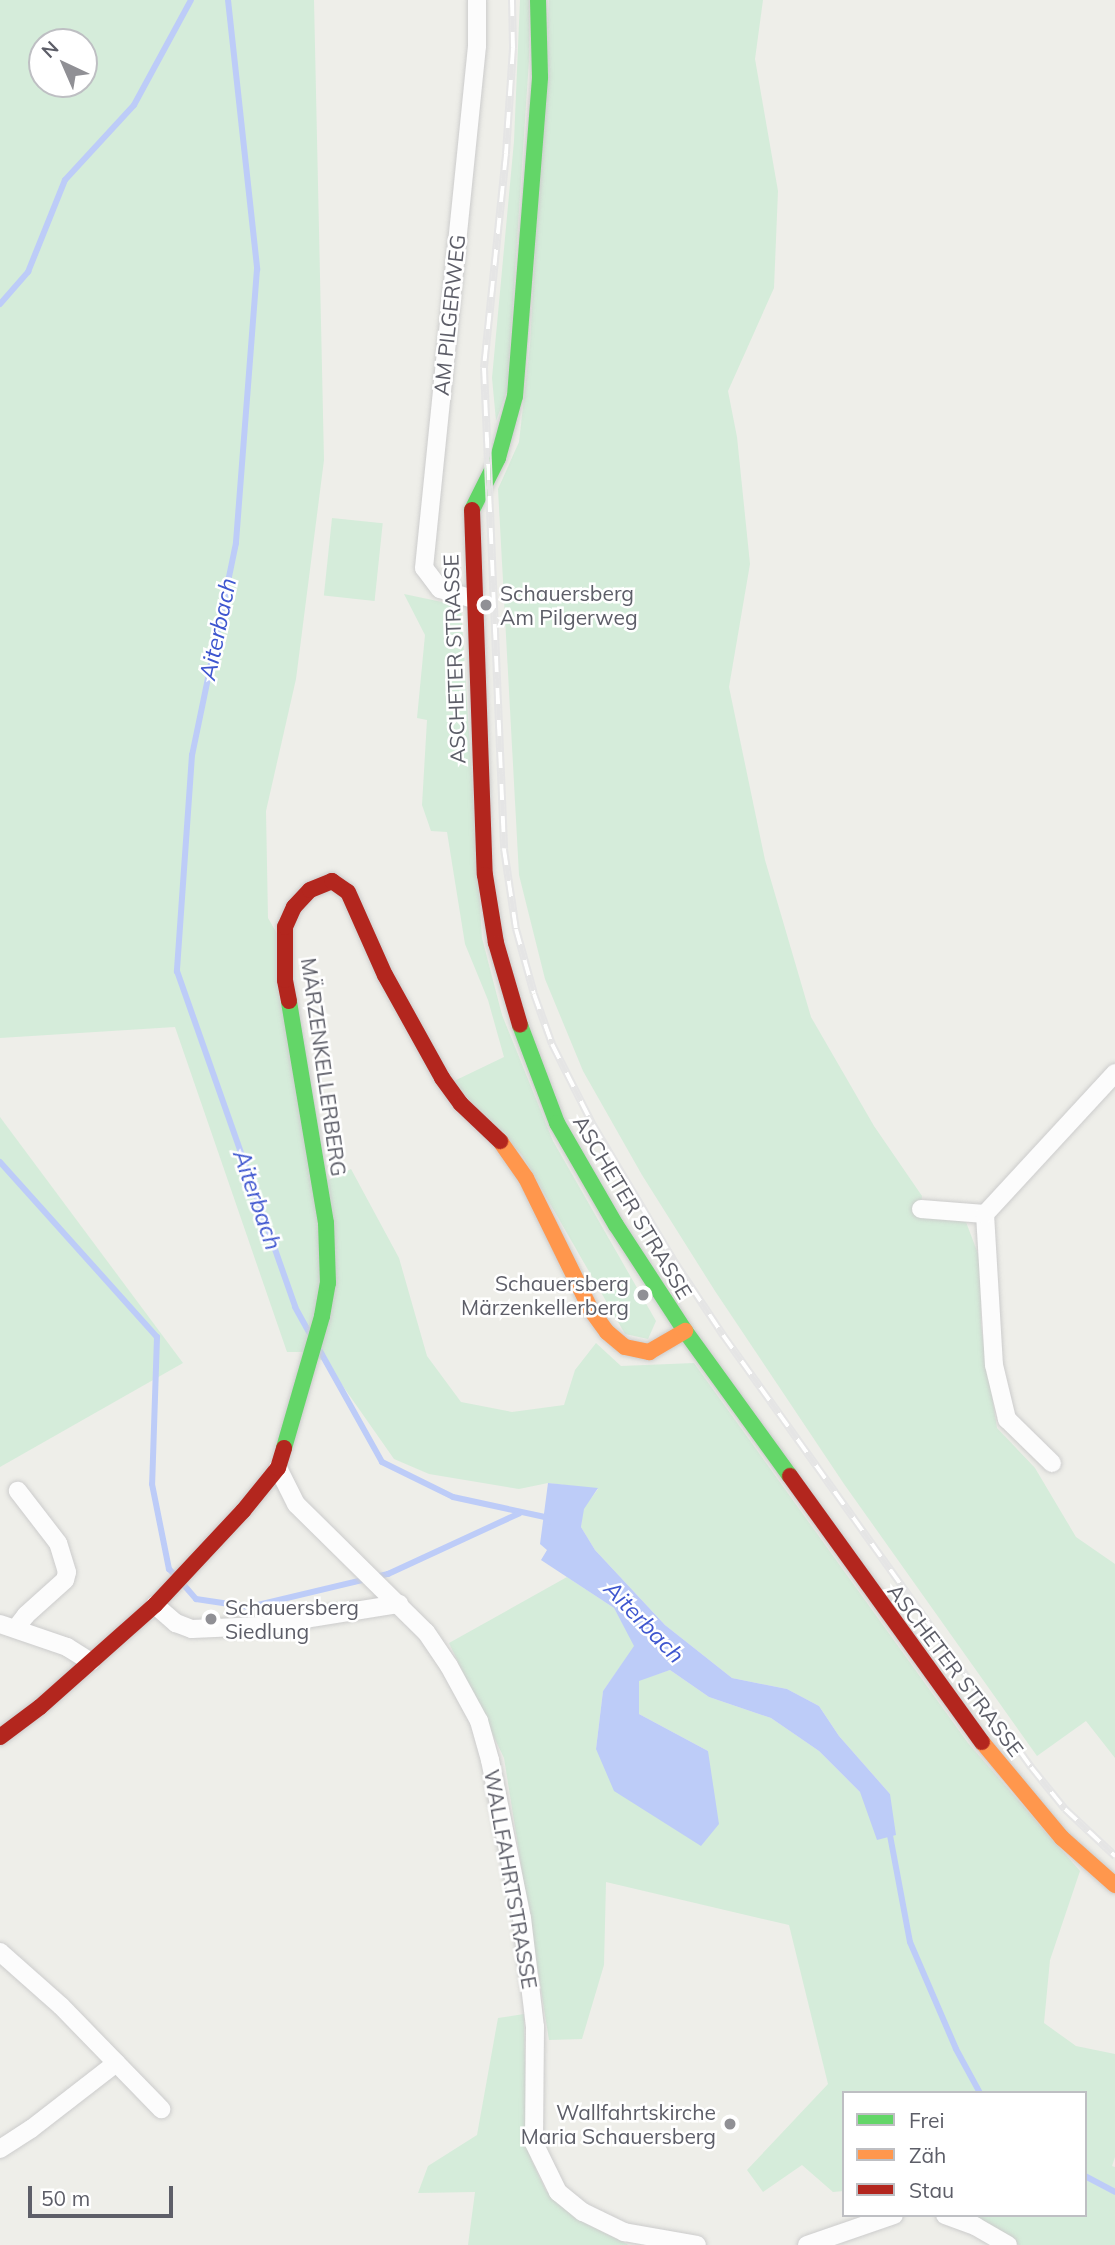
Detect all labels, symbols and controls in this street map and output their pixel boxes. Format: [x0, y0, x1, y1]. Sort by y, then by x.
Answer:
north arrow [28, 28, 98, 98]
text: N [36, 36, 63, 63]
street label: AM PILGERWEG [428, 233, 470, 397]
street label: ASCHETER STRASSE [438, 554, 470, 764]
water label: Aiterbach [194, 575, 242, 683]
place label: Schauersberg Am Pilgerweg [500, 580, 638, 630]
marker: Schauersberg Am Pilgerweg [478, 597, 494, 613]
street label: MÄRZENKELLERBERG [296, 956, 352, 1178]
street label: ASCHETER STRASSE [568, 1111, 698, 1303]
water label: Aiterbach [227, 1147, 287, 1253]
place label: Schauersberg Märzenkellerberg [461, 1270, 629, 1320]
marker: Schauersberg Märzenkellerberg [635, 1287, 651, 1303]
water label: Aiterbach [598, 1575, 690, 1669]
street label: ASCHETER STRASSE [883, 1579, 1029, 1761]
place label: Schauersberg Siedlung [225, 1594, 359, 1644]
marker: Schauersberg Siedlung [203, 1611, 219, 1627]
street label: WALLFAHRTSTRASSE [479, 1767, 543, 1991]
legend [842, 2091, 1087, 2217]
place label: Wallfahrtskirche Maria Schauersberg [521, 2099, 716, 2149]
text: Frei [909, 2107, 945, 2133]
marker: Wallfahrtskirche Maria Schauersberg [722, 2116, 738, 2132]
text: Zäh [909, 2142, 946, 2168]
scale bar [32, 2172, 177, 2216]
text: Stau [909, 2177, 954, 2203]
text: 50 m [41, 2185, 90, 2211]

